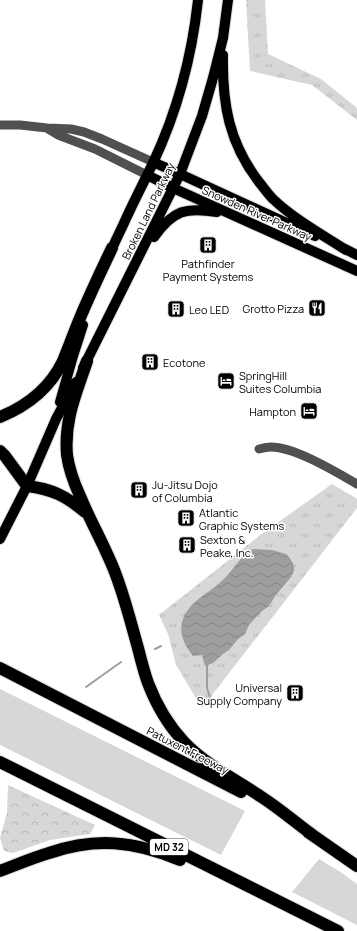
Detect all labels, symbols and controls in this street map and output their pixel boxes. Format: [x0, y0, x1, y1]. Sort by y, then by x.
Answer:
street label: Broken Land Parkway [118, 160, 178, 262]
street label: Snowden River Parkway [200, 182, 314, 244]
building icon: Pathfinder Payment Systems [198, 235, 218, 255]
place label: Pathfinder Payment Systems [163, 256, 253, 284]
restaurant icon: Grotto Pizza [307, 298, 327, 318]
building icon: Leo LED [166, 299, 186, 319]
place label: Grotto Pizza [242, 301, 304, 316]
place label: Leo LED [189, 302, 229, 317]
building icon: Ecotone [140, 352, 160, 372]
place label: Ecotone [163, 355, 206, 370]
place label: SpringHill Suites Columbia [239, 368, 321, 396]
hotel icon: SpringHill Suites Columbia [216, 371, 236, 391]
hotel icon: Hampton [299, 401, 319, 421]
place label: Hampton [249, 404, 296, 419]
place label: Ju-Jitsu Dojo of Columbia [152, 477, 218, 505]
building icon: Ju-Jitsu Dojo of Columbia [129, 480, 149, 500]
place label: Atlantic Graphic Systems [199, 505, 285, 533]
building icon: Atlantic Graphic Systems [176, 508, 196, 528]
place label: Sexton & Peake, Inc. [200, 532, 253, 560]
building icon: Sexton & Peake, Inc. [177, 535, 197, 555]
place label: Universal Supply Company [197, 680, 282, 708]
building icon: Universal Supply Company [285, 683, 305, 703]
street label: Patuxent Freeway [144, 723, 232, 777]
road number: MD 32 [150, 839, 188, 855]

